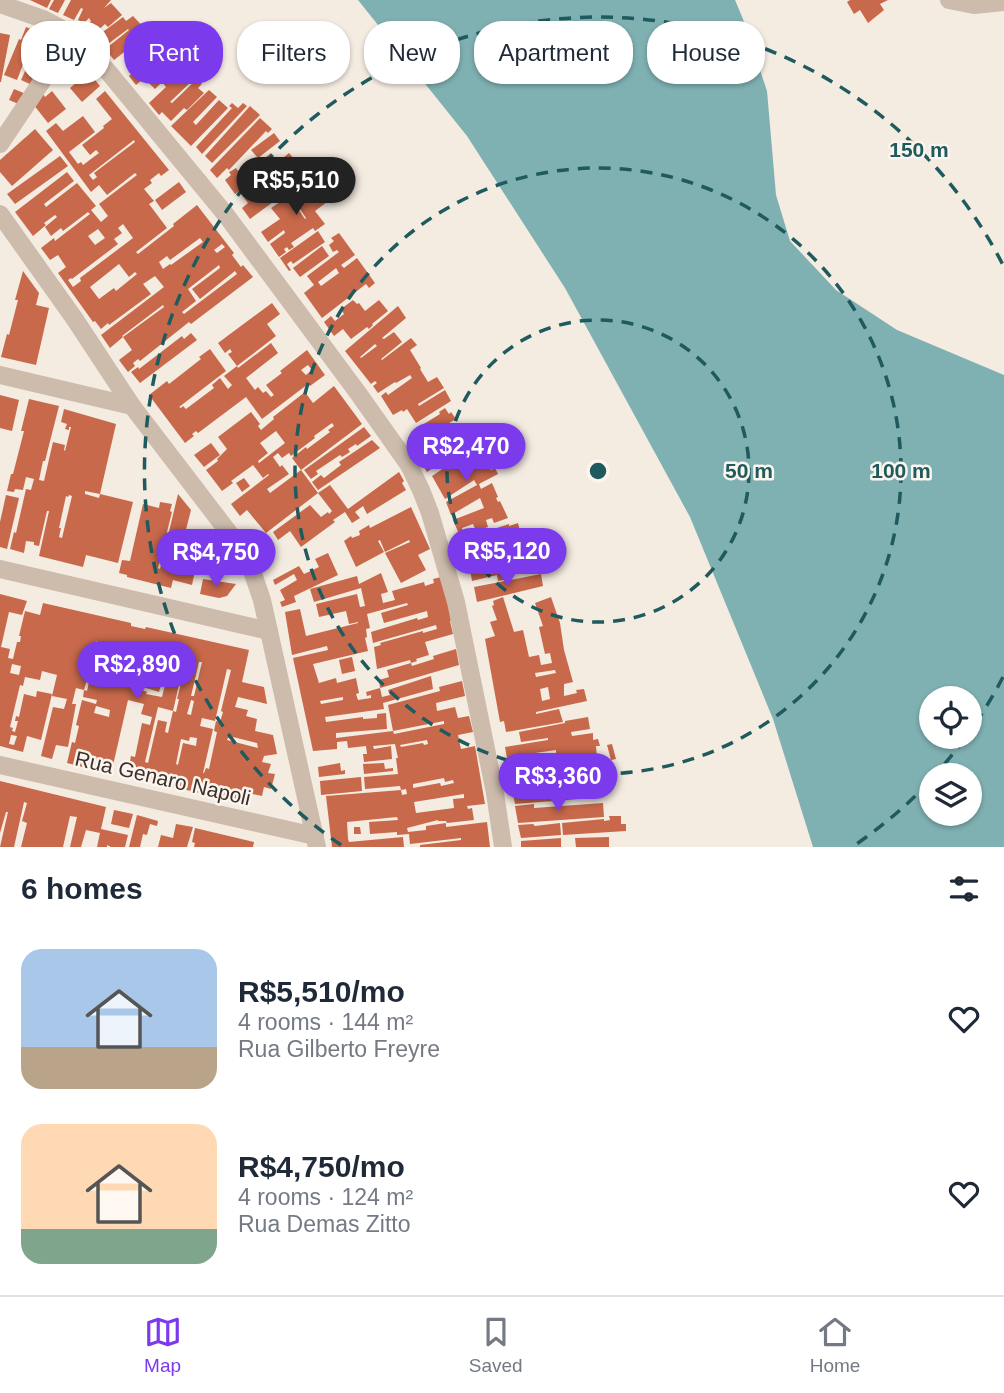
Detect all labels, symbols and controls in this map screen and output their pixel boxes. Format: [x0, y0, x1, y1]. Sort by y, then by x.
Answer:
chip: Buy [21, 21, 110, 84]
chip: Rent [124, 21, 223, 84]
chip: Filters [237, 21, 350, 84]
chip: New [364, 21, 460, 84]
chip: Apartment [474, 21, 633, 84]
chip: House [647, 21, 765, 84]
text: 150 m [889, 138, 949, 161]
pin: R$5,510 [231, 158, 361, 217]
text: R$5,510 [253, 167, 339, 193]
pin: R$2,470 [401, 424, 531, 483]
text: R$2,470 [423, 433, 509, 459]
centre of rings [586, 459, 610, 483]
text: 50 m [725, 459, 773, 482]
text: 100 m [871, 459, 931, 482]
pin: R$5,120 [442, 528, 572, 588]
pin: R$4,750 [151, 530, 281, 589]
text: R$5,120 [464, 538, 550, 564]
text: R$4,750 [173, 539, 259, 565]
pin: R$2,890 [72, 642, 202, 701]
text: R$2,890 [94, 651, 180, 677]
map controls [919, 686, 982, 826]
button: locate [919, 686, 982, 749]
street label: Rua Genaro Napoli [73, 747, 253, 809]
pin: R$3,360 [493, 754, 623, 813]
text: R$3,360 [515, 763, 601, 789]
button: layers [919, 763, 982, 826]
icon: filters [945, 870, 983, 908]
text: 6 homes [21, 872, 143, 905]
text: R$5,510/mo [238, 975, 405, 1008]
icon: home [77, 977, 161, 1061]
icon: heart [945, 1000, 983, 1038]
text: 4 rooms · 144 m² [238, 1009, 413, 1035]
text: Rua Gilberto Freyre [238, 1036, 440, 1062]
text: R$4,750/mo [238, 1150, 405, 1183]
icon: home [77, 1152, 161, 1236]
icon: heart [945, 1175, 983, 1213]
text: 4 rooms · 124 m² [238, 1184, 413, 1210]
text: Rua Demas Zitto [238, 1211, 411, 1237]
tab: Map [144, 1313, 182, 1377]
tab: Saved [469, 1313, 523, 1377]
tab: Home [810, 1313, 860, 1377]

